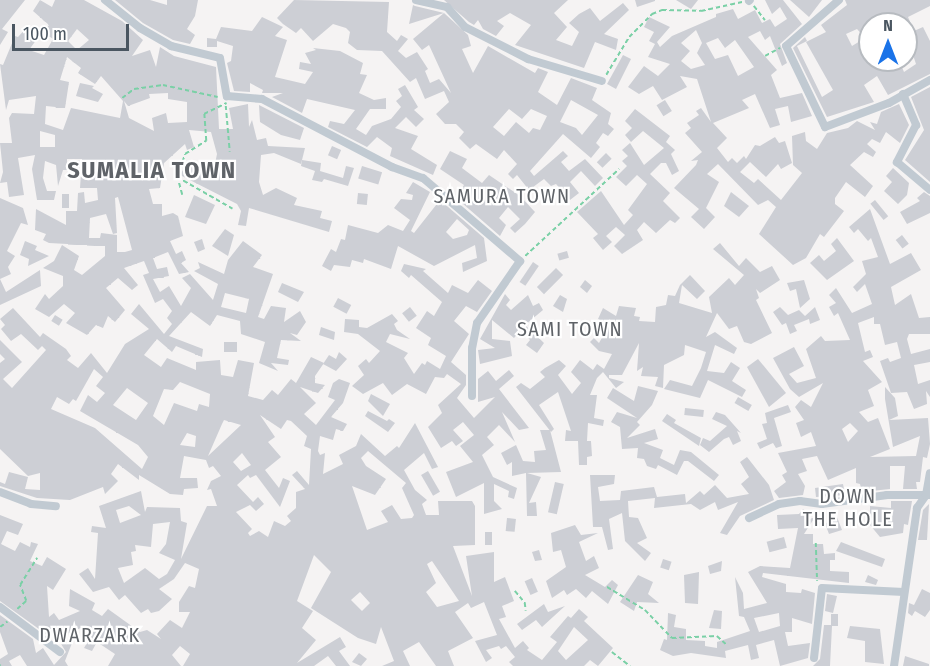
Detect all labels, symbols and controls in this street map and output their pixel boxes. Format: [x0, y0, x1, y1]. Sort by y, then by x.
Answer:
scale bar [15, 12, 132, 50]
north arrow [858, 12, 918, 72]
text: N [883, 16, 893, 35]
text: 100 m [23, 23, 67, 45]
district label: SUMALIA TOWN [67, 157, 237, 185]
district label: SAMURA TOWN [433, 184, 571, 208]
district label: SAMI TOWN [517, 317, 623, 341]
district label: DOWN THE HOLE [803, 484, 893, 531]
district label: DWARZARK [39, 623, 141, 647]

